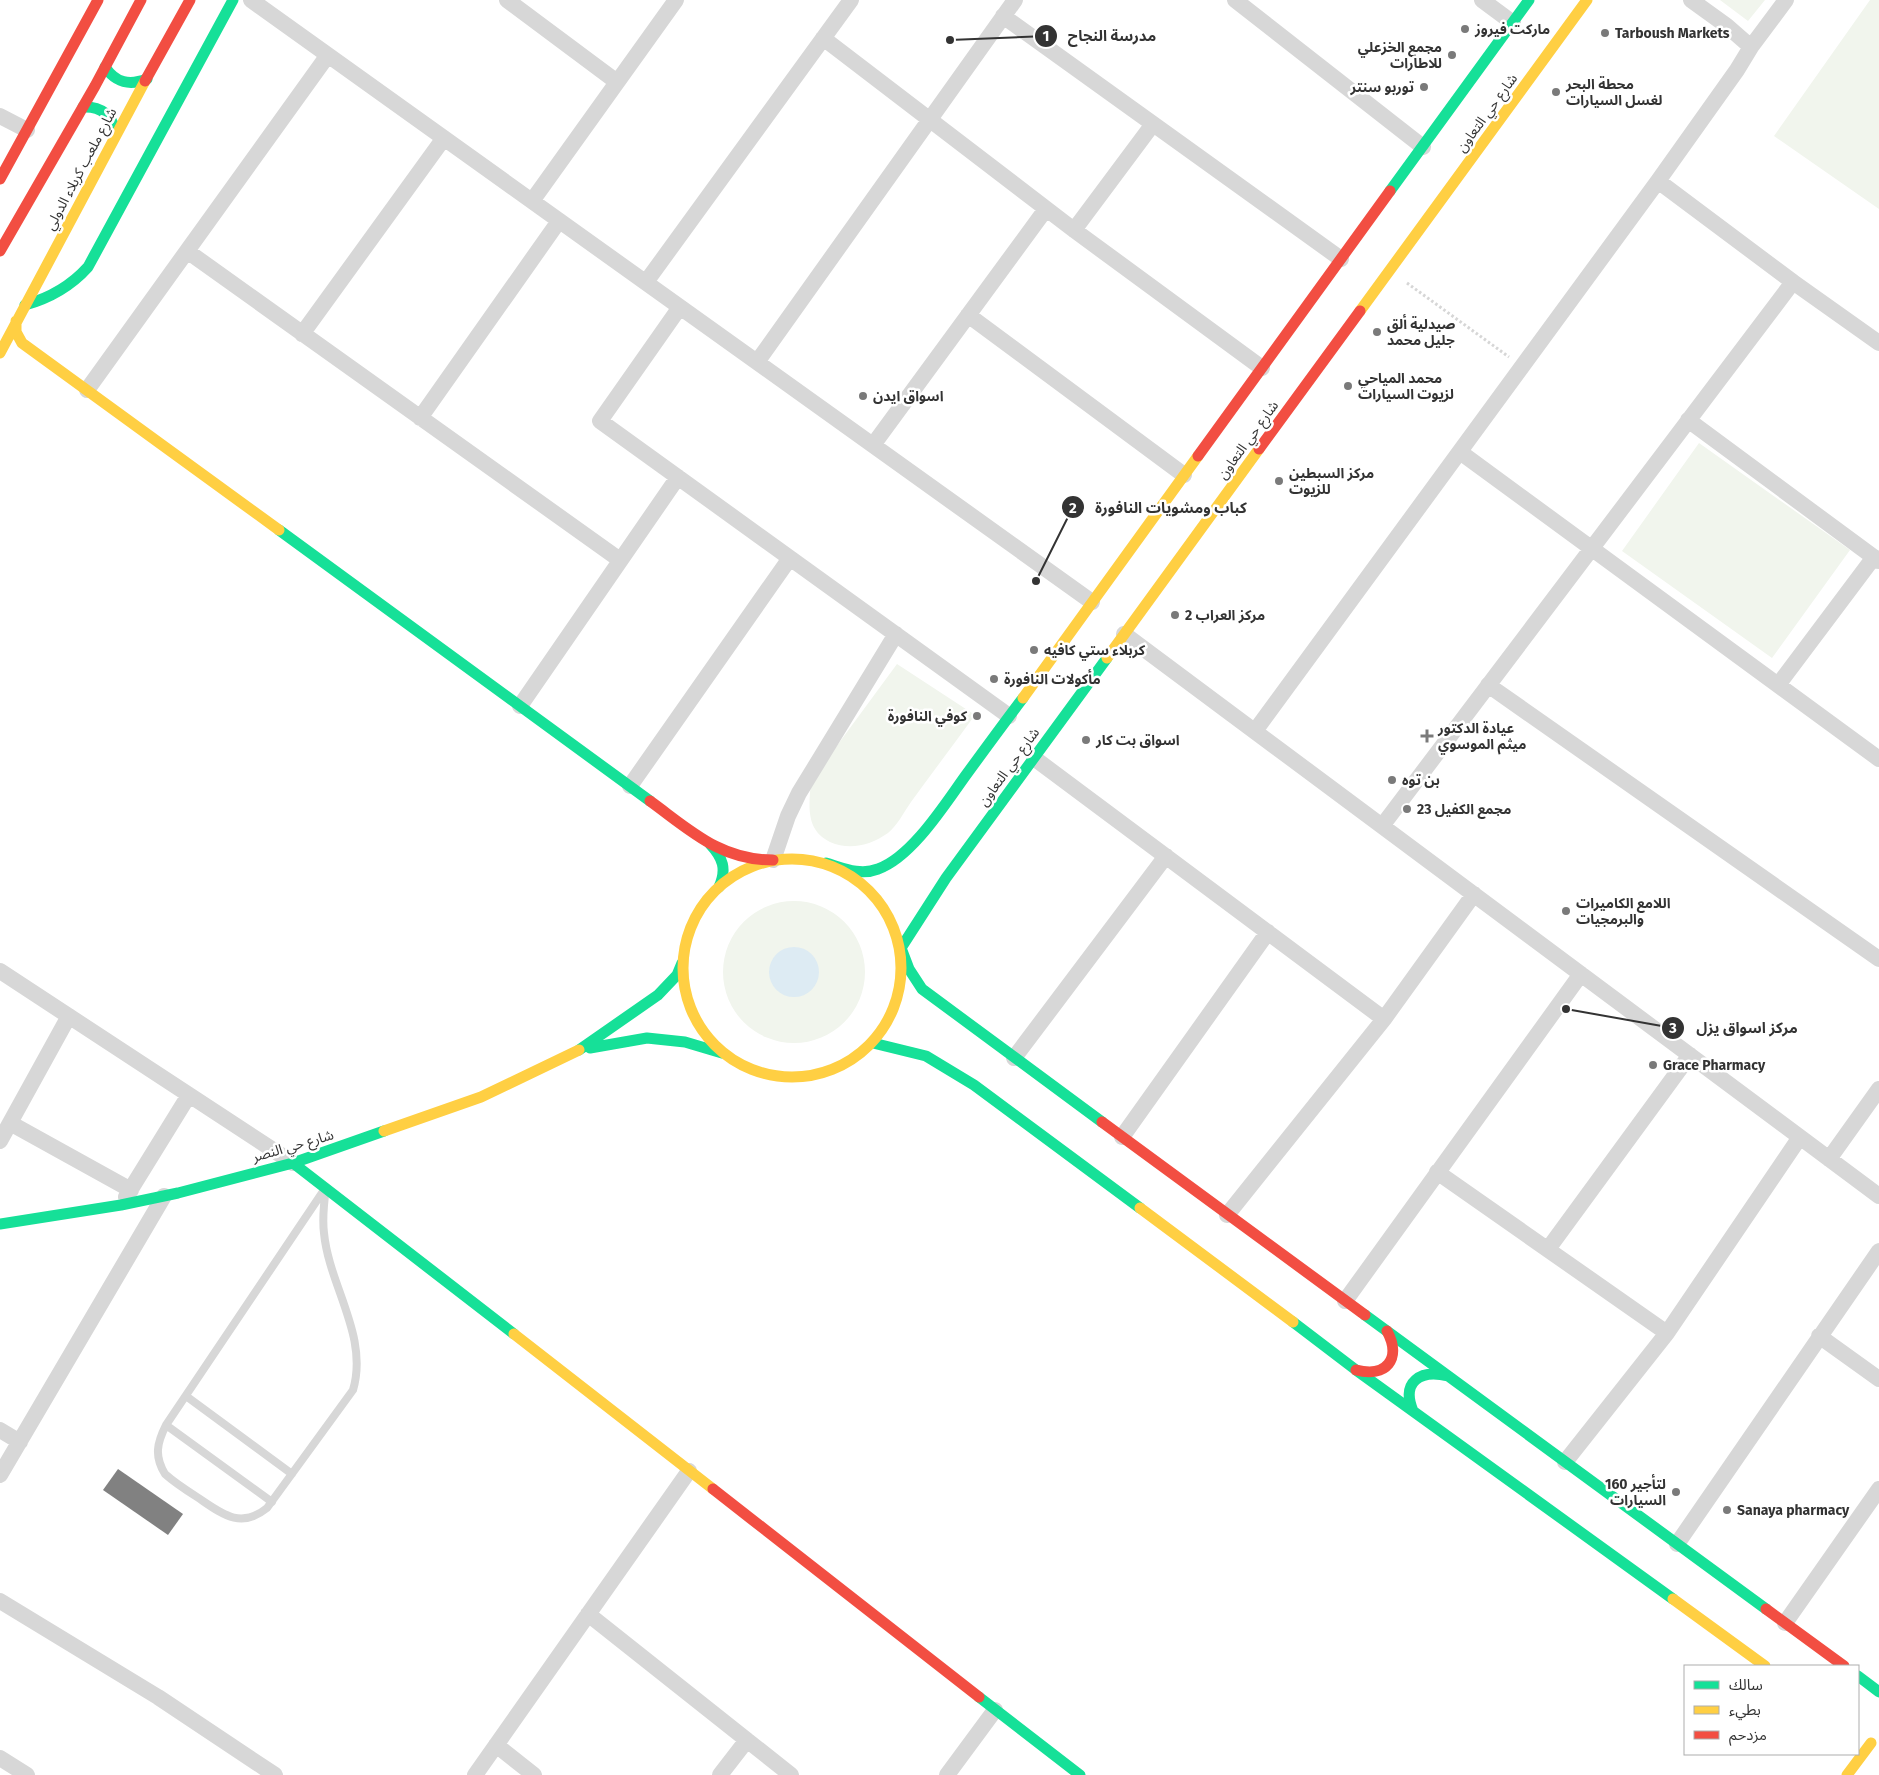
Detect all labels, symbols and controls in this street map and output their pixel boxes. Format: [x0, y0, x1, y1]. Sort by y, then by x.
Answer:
callout: مدرسة النجاح [1033, 21, 1166, 51]
place label: ماركت فيروز [1474, 21, 1550, 38]
marker: ماركت فيروز [1459, 23, 1471, 35]
place label: Tarboush Markets [1615, 25, 1730, 42]
text: 1 [1043, 27, 1049, 45]
text: مدرسة النجاح [1068, 27, 1156, 47]
marker: Tarboush Markets [1599, 27, 1611, 39]
place label: مجمع الخزعلي للاطارات [1358, 39, 1442, 72]
marker: مجمع الخزعلي للاطارات [1446, 49, 1458, 61]
street label: شارع حي التعاون [1453, 71, 1523, 157]
place label: محطة البحر لغسل السيارات [1565, 76, 1663, 109]
place label: توربو سنتر [1350, 79, 1414, 96]
marker: توربو سنتر [1418, 81, 1430, 93]
marker: محطة البحر لغسل السيارات [1550, 86, 1562, 98]
street label: شارع ملعب كربلاء الدولي [42, 105, 122, 234]
place label: صيدلية ألق جليل محمد [1387, 314, 1456, 349]
marker: صيدلية ألق جليل محمد [1371, 326, 1383, 338]
place label: محمد المياحي لزيوت السيارات [1358, 370, 1454, 403]
marker: محمد المياحي لزيوت السيارات [1342, 380, 1354, 392]
place label: اسواق ايدن [873, 388, 944, 405]
marker: اسواق ايدن [857, 390, 869, 402]
street label: شارع حي التعاون [1214, 398, 1284, 484]
place label: مركز السبطين للزيوت [1289, 465, 1374, 498]
marker: مركز السبطين للزيوت [1273, 475, 1285, 487]
callout: كباب ومشويات النافورة [1060, 492, 1257, 522]
text: 2 [1069, 499, 1077, 517]
text: كباب ومشويات النافورة [1095, 499, 1247, 517]
place label: مركز العراب 2 [1185, 607, 1265, 624]
marker: مركز العراب 2 [1169, 609, 1181, 621]
place label: كربلاء ستي كافيه [1044, 642, 1146, 661]
marker: كربلاء ستي كافيه [1028, 644, 1040, 656]
place label: مأكولات النافورة [1004, 669, 1101, 688]
marker: مأكولات النافورة [988, 673, 1000, 685]
place label: كوفي النافورة [888, 708, 968, 727]
marker: كوفي النافورة [971, 710, 983, 722]
place label: عيادة الدكتور ميثم الموسوي [1437, 720, 1526, 755]
street label: شارع حي التعاون [975, 725, 1045, 811]
marker: عيادة الدكتور ميثم الموسوي [1420, 729, 1434, 743]
place label: اسواق بت كار [1095, 732, 1180, 749]
marker: اسواق بت كار [1080, 734, 1092, 746]
place label: بن توه [1402, 772, 1440, 789]
marker: بن توه [1386, 774, 1398, 786]
place label: مجمع الكفيل 23 [1417, 801, 1511, 819]
marker: مجمع الكفيل 23 [1401, 803, 1413, 815]
place label: اللامع الكاميرات والبرمجيات [1576, 895, 1671, 928]
marker: اللامع الكاميرات والبرمجيات [1560, 905, 1572, 917]
callout: مركز اسواق يزل [1661, 1013, 1808, 1043]
text: 3 [1668, 1019, 1677, 1037]
text: مركز اسواق يزل [1696, 1019, 1798, 1037]
place label: Grace Pharmacy [1663, 1057, 1766, 1074]
marker: Grace Pharmacy [1647, 1059, 1659, 1071]
street label: شارع حي النصر [249, 1126, 336, 1168]
place label: 160 لتأجير السيارات [1605, 1474, 1666, 1509]
marker: 160 لتأجير السيارات [1670, 1486, 1682, 1498]
place label: Sanaya pharmacy [1737, 1502, 1850, 1519]
marker: Sanaya pharmacy [1721, 1504, 1733, 1516]
legend [1684, 1665, 1859, 1755]
text: سالك [1729, 1676, 1763, 1694]
text: بطيء [1729, 1701, 1761, 1721]
text: مزدحم [1729, 1726, 1767, 1746]

